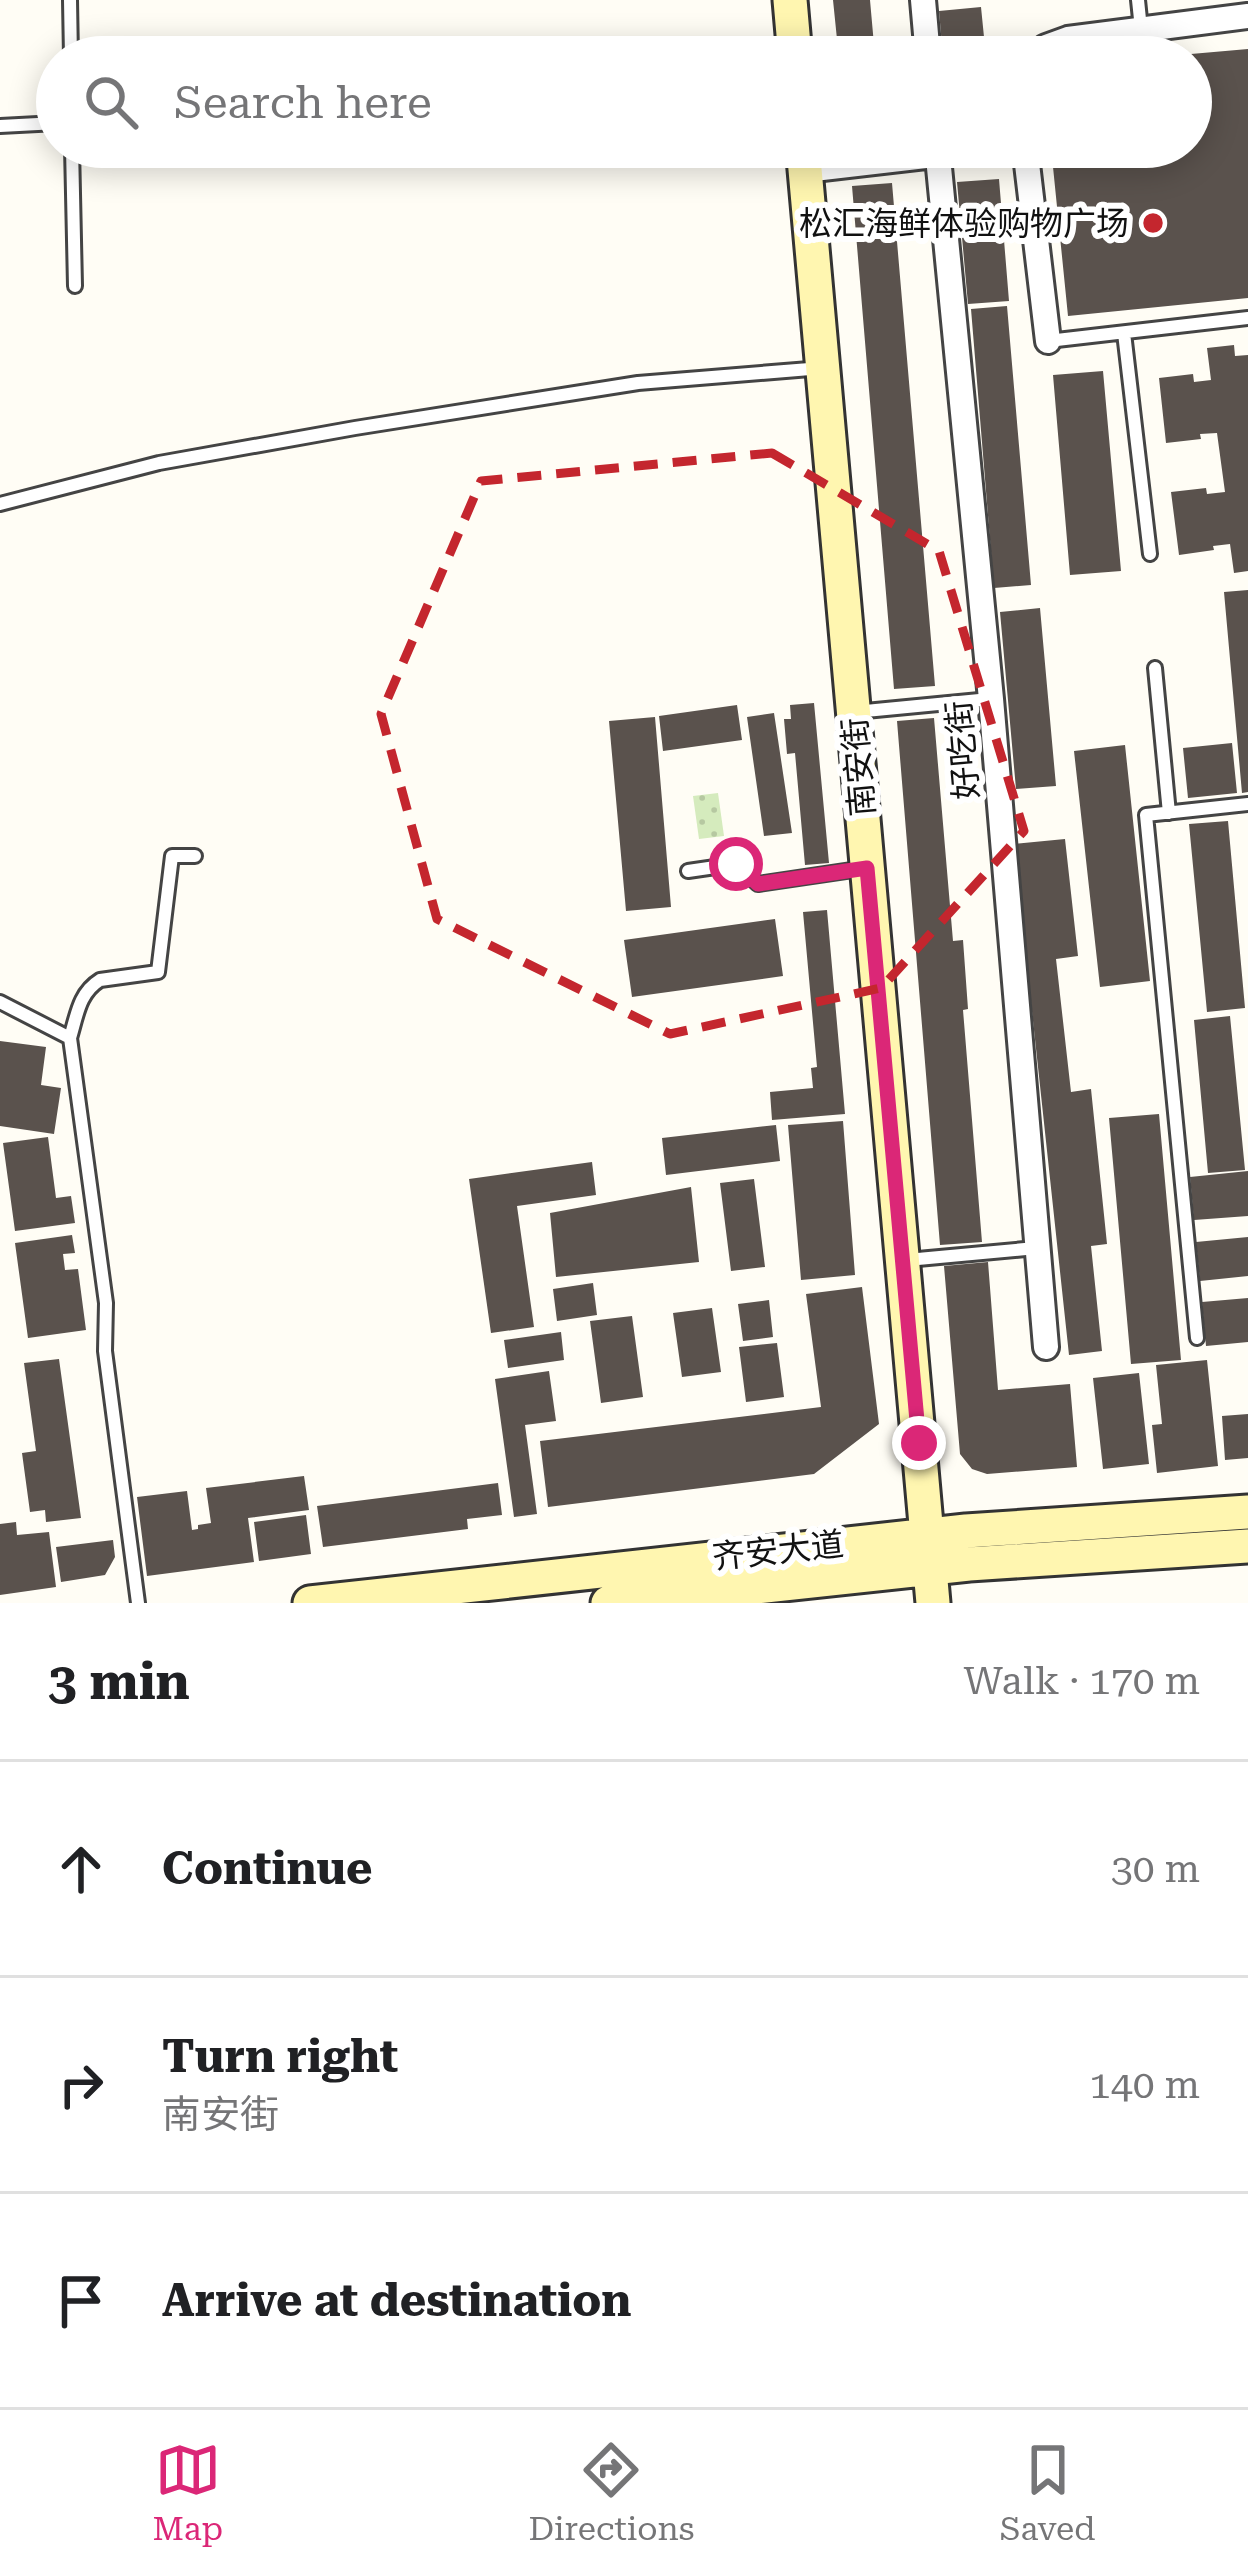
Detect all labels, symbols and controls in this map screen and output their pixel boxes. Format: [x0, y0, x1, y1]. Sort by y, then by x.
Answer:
search box [36, 36, 1212, 168]
icon: search [78, 69, 144, 135]
text: Search here [174, 76, 432, 129]
place label: 松汇海鲜体验购物广场 [799, 204, 1129, 243]
marker: 松汇海鲜体验购物广场 [1140, 210, 1166, 236]
street label: 好吃街 [939, 699, 986, 801]
street label: 南安街 [835, 716, 882, 818]
route start [709, 837, 763, 891]
route end [892, 1416, 946, 1470]
street label: 齐安大道 [710, 1524, 846, 1577]
text: 3 min [48, 1652, 190, 1711]
text: Walk · 170 m [964, 1658, 1200, 1704]
icon: ahead [48, 1836, 114, 1902]
text: Continue [162, 1842, 373, 1895]
text: 30 m [1111, 1846, 1200, 1892]
text: Turn right [162, 2030, 398, 2083]
icon: right [48, 2052, 114, 2118]
text: 140 m [1089, 2062, 1200, 2108]
text: 南安街 [162, 2092, 279, 2138]
icon: arrive [48, 2268, 114, 2334]
text: Arrive at destination [162, 2274, 631, 2327]
tab: Map [153, 2437, 223, 2548]
tab: Directions [528, 2437, 694, 2548]
tab: Saved [1000, 2437, 1095, 2548]

